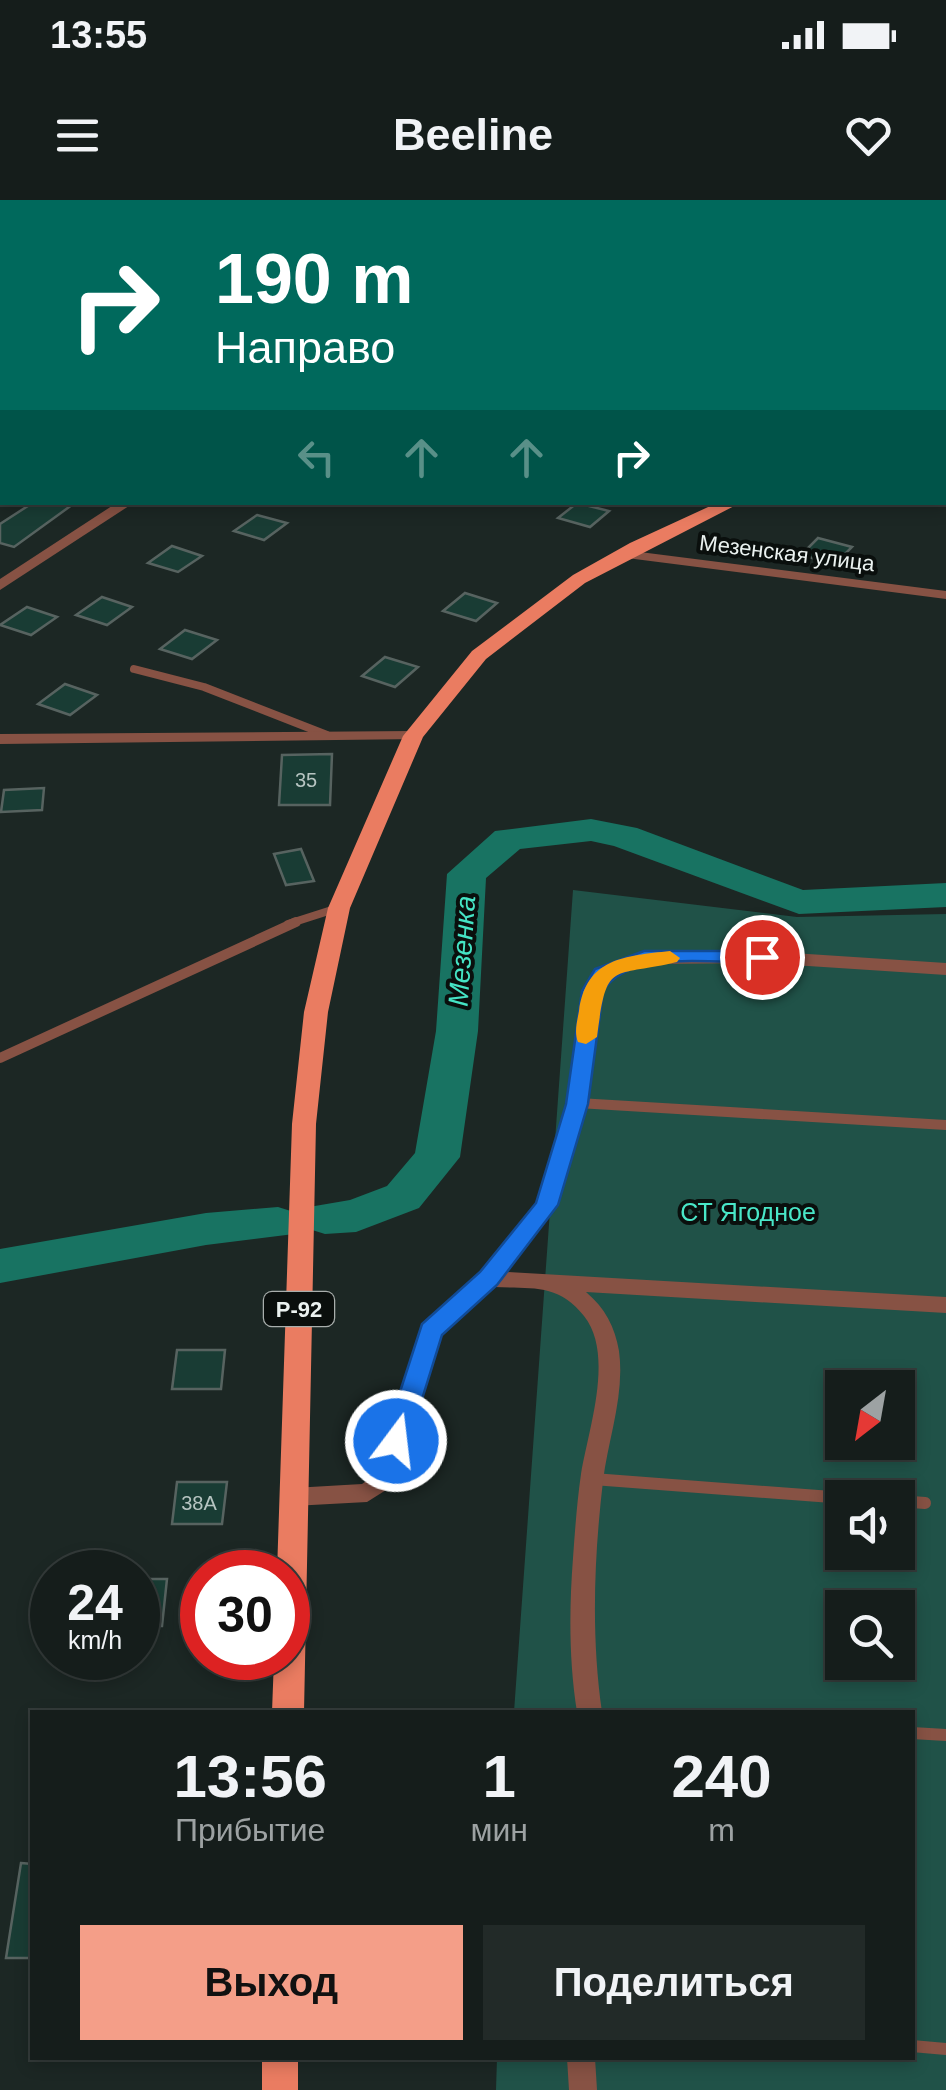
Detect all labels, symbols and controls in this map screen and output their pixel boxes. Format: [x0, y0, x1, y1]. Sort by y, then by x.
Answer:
text: 13:55 [50, 14, 147, 56]
icon: menu [50, 108, 105, 163]
icon: heart [841, 108, 896, 163]
text: Beeline [393, 109, 553, 160]
icon: right [50, 240, 180, 370]
text: 190 m [215, 240, 413, 318]
text: Направо [215, 322, 395, 373]
icon: left [289, 430, 344, 485]
icon: ahead [394, 430, 449, 485]
icon: ahead [499, 430, 554, 485]
icon: right [604, 430, 659, 485]
street label: Мезенская улица [698, 530, 877, 576]
house number: 35 [295, 769, 317, 791]
water label: Мезенка [443, 895, 481, 1007]
pin [720, 915, 805, 1000]
icon: arrive [735, 930, 790, 985]
park label: СТ Ягодное [680, 1198, 816, 1226]
road number: Р-92 [264, 1292, 334, 1326]
north arrow [825, 1370, 915, 1460]
map controls [825, 1370, 915, 1680]
position arrow [344, 1389, 448, 1493]
button: sound [825, 1480, 915, 1570]
house number: 38А [181, 1492, 217, 1514]
speed limit sign: 30 [180, 1550, 310, 1680]
text: 24 [67, 1575, 123, 1631]
button: search [825, 1590, 915, 1680]
text: km/h [68, 1626, 122, 1654]
text: 13:56 [173, 1743, 327, 1810]
text: 1 [482, 1743, 516, 1810]
text: 240 [671, 1743, 772, 1810]
text: Прибытие [175, 1812, 325, 1848]
text: мин [470, 1812, 528, 1848]
text: m [708, 1812, 735, 1848]
button: Выход [80, 1925, 463, 2040]
button: Поделиться [483, 1925, 865, 2040]

